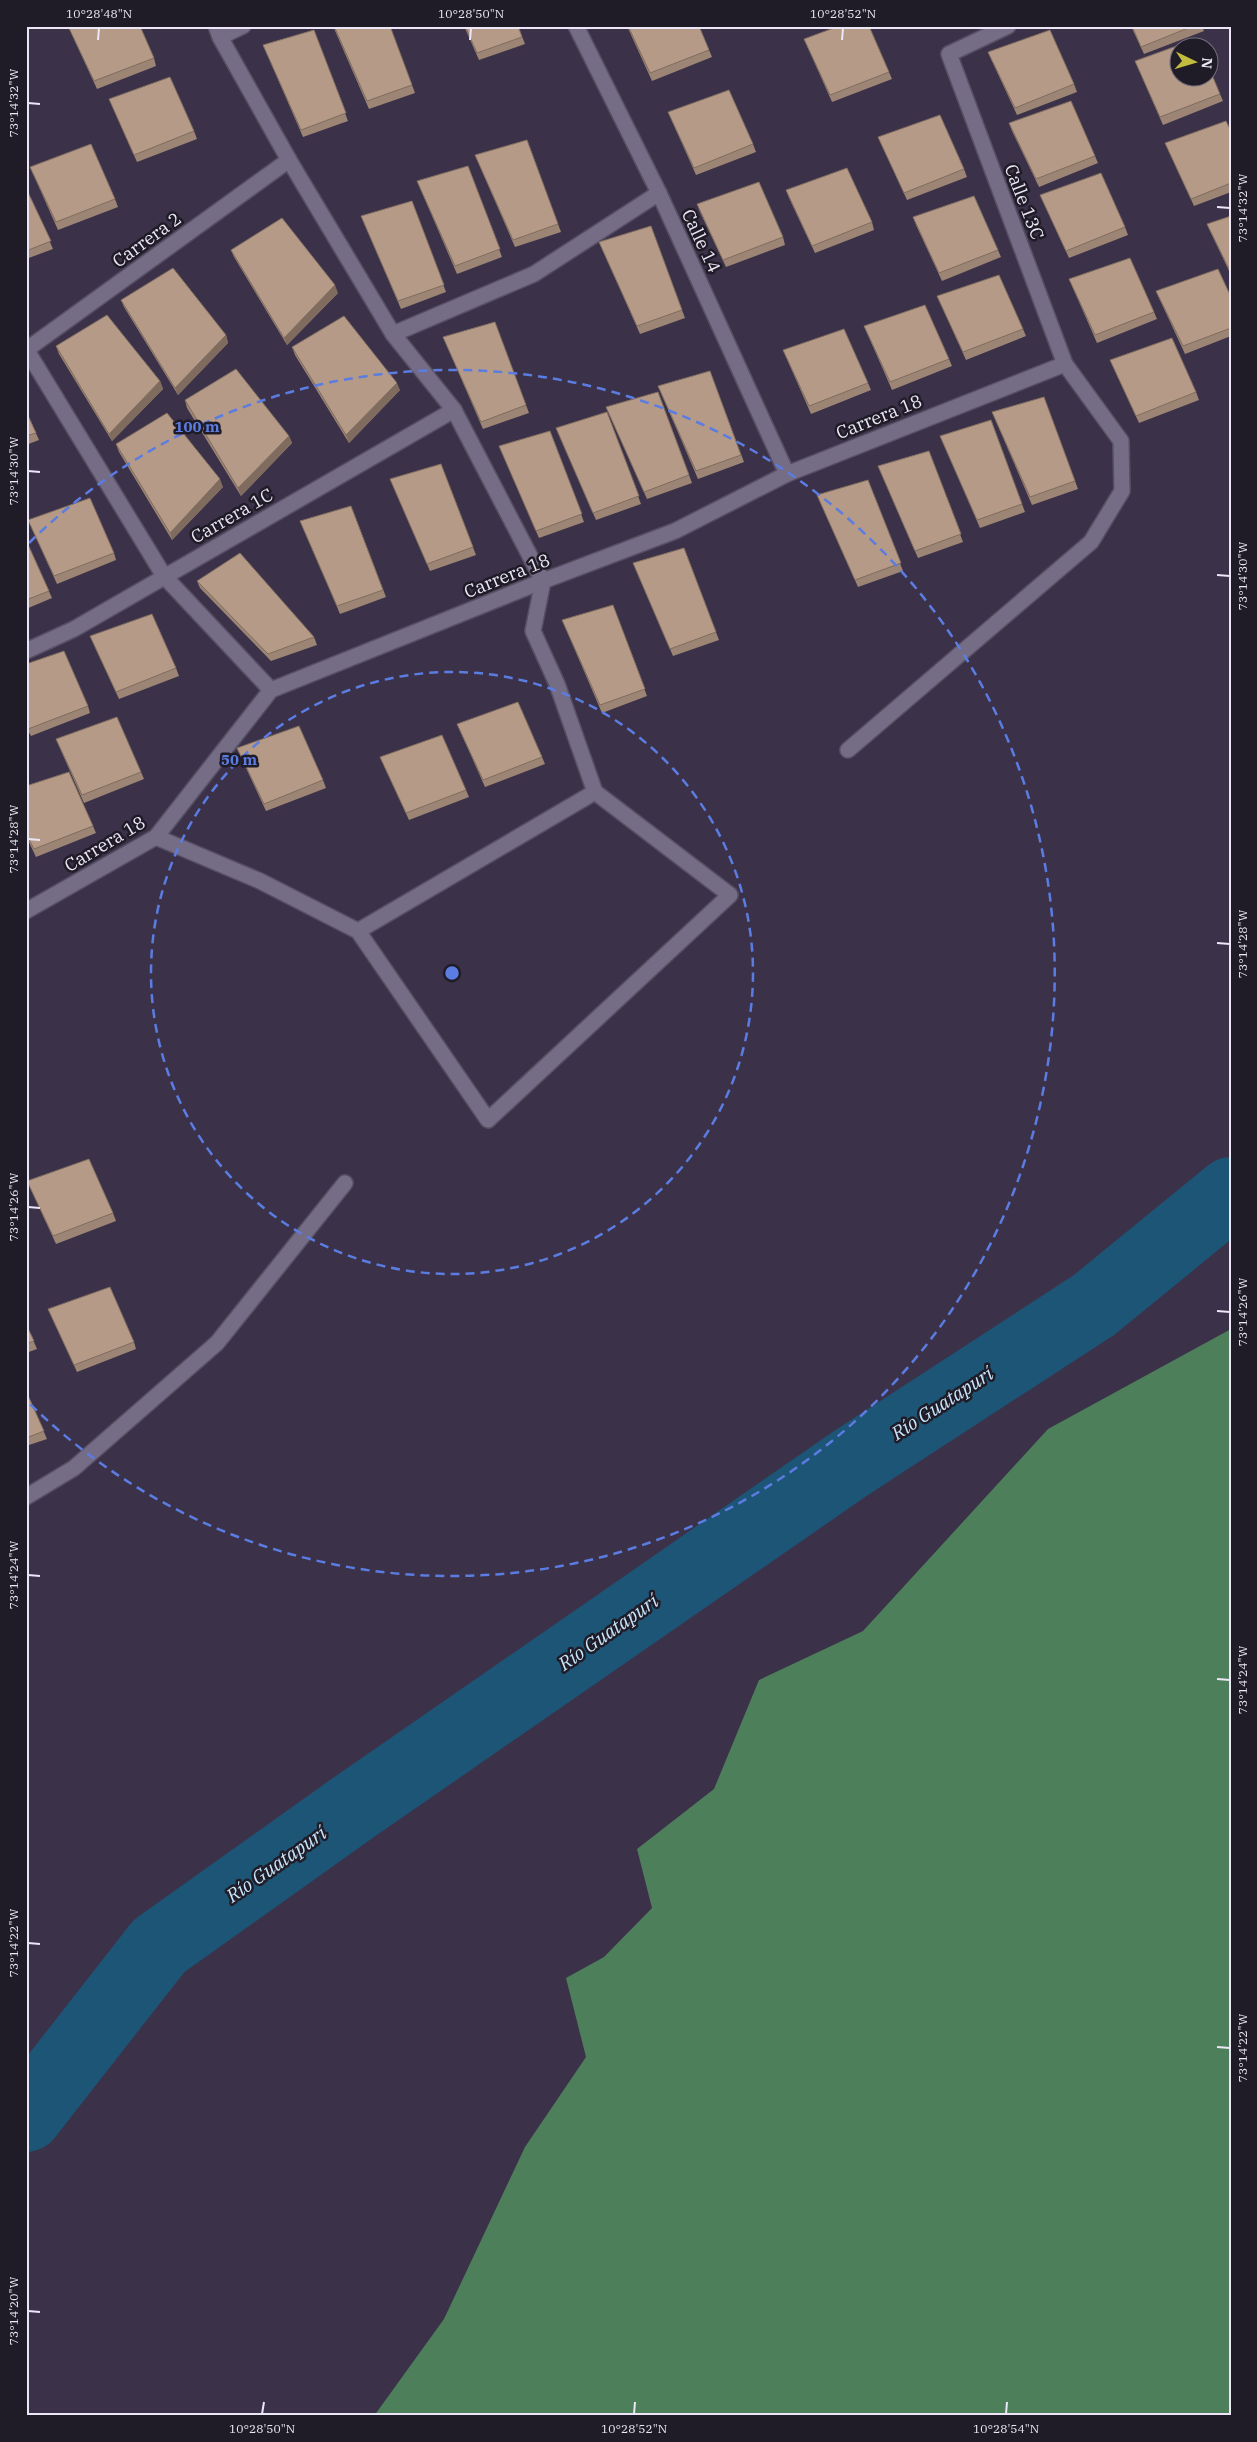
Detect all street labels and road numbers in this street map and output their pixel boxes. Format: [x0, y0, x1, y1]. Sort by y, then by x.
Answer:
street label: Calle 13C [1000, 161, 1049, 243]
street label: Calle 14 [677, 205, 726, 276]
street label: Carrera 2 [108, 207, 186, 272]
street label: Carrera 18 [833, 389, 925, 444]
street label: Carrera 1C [186, 483, 277, 548]
street label: Carrera 18 [461, 548, 553, 603]
street label: Carrera 18 [60, 810, 149, 877]

